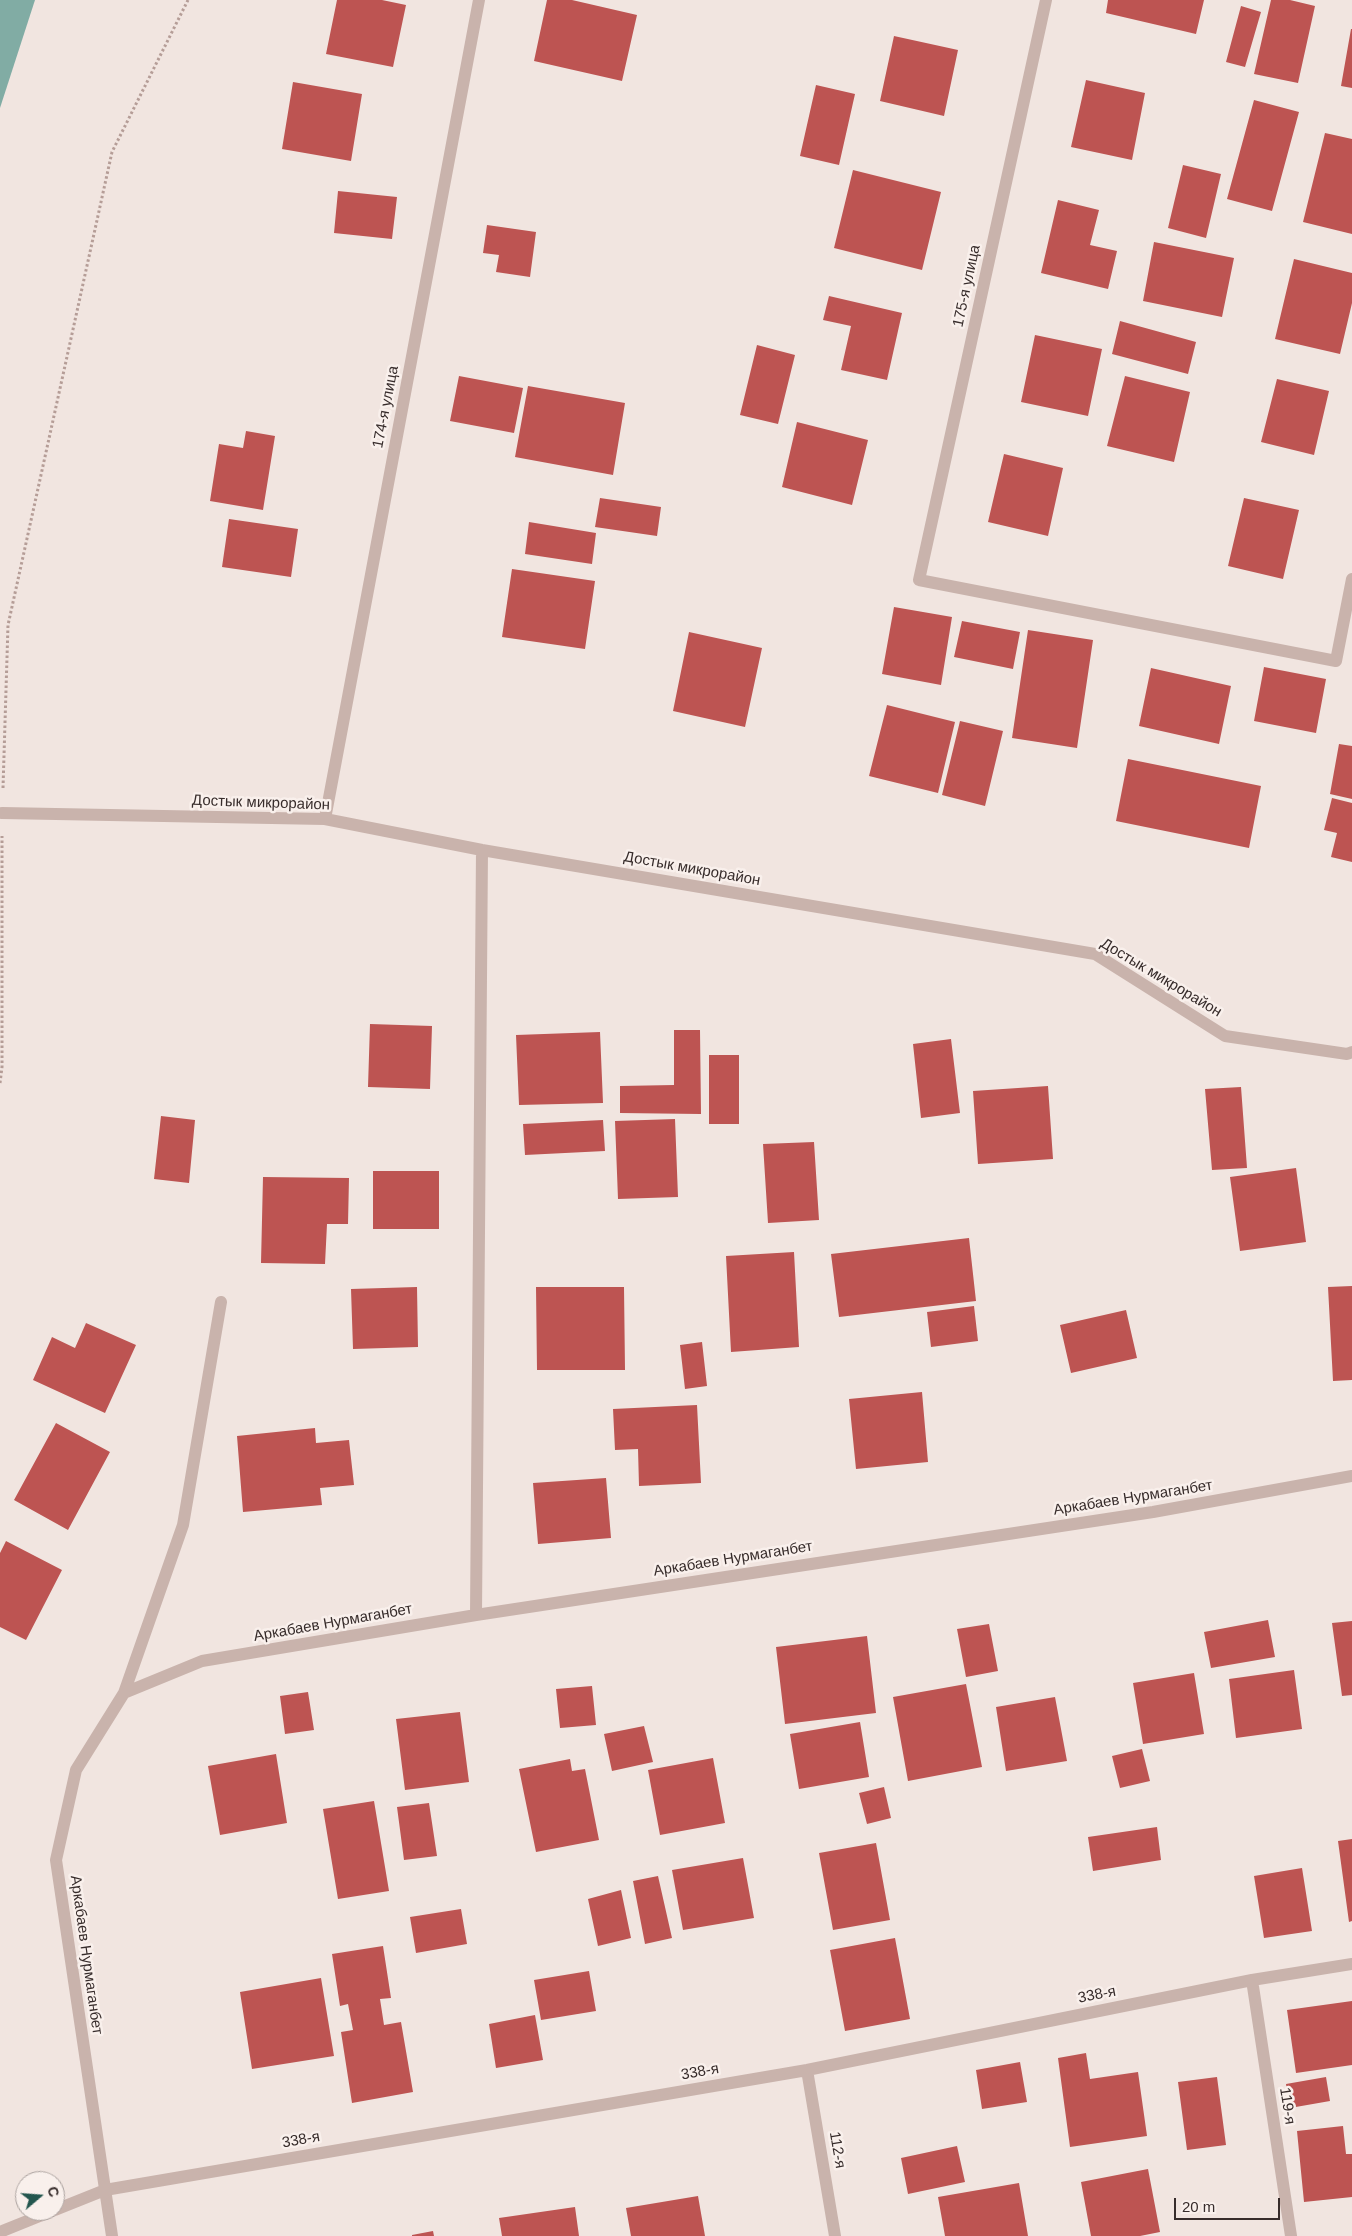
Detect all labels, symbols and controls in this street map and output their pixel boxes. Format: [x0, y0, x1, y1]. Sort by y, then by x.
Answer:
street label: 175-я улица [950, 243, 984, 329]
street label: 174-я улица [369, 364, 403, 450]
street label: Достык микрорайон [192, 792, 330, 814]
street label: Достык микрорайон [622, 848, 762, 890]
street label: Достык микрорайон [1097, 935, 1225, 1021]
street label: Аркабаев Нурмаганбет [1052, 1477, 1214, 1519]
street label: Аркабаев Нурмаганбет [652, 1538, 814, 1580]
street label: Аркабаев Нурмаганбет [252, 1600, 414, 1646]
street label: Аркабаев Нурмаганбет [66, 1874, 106, 2036]
street label: 338-я [1077, 1983, 1117, 2007]
street label: 338-я [680, 2060, 720, 2084]
street label: 119-я [1275, 2086, 1299, 2126]
street label: 338-я [281, 2128, 321, 2152]
street label: 112-я [825, 2130, 849, 2170]
north arrow [15, 2171, 65, 2221]
text: С [44, 2184, 62, 2199]
scale bar [1177, 2188, 1283, 2220]
text: 20 m [1182, 2198, 1215, 2215]

